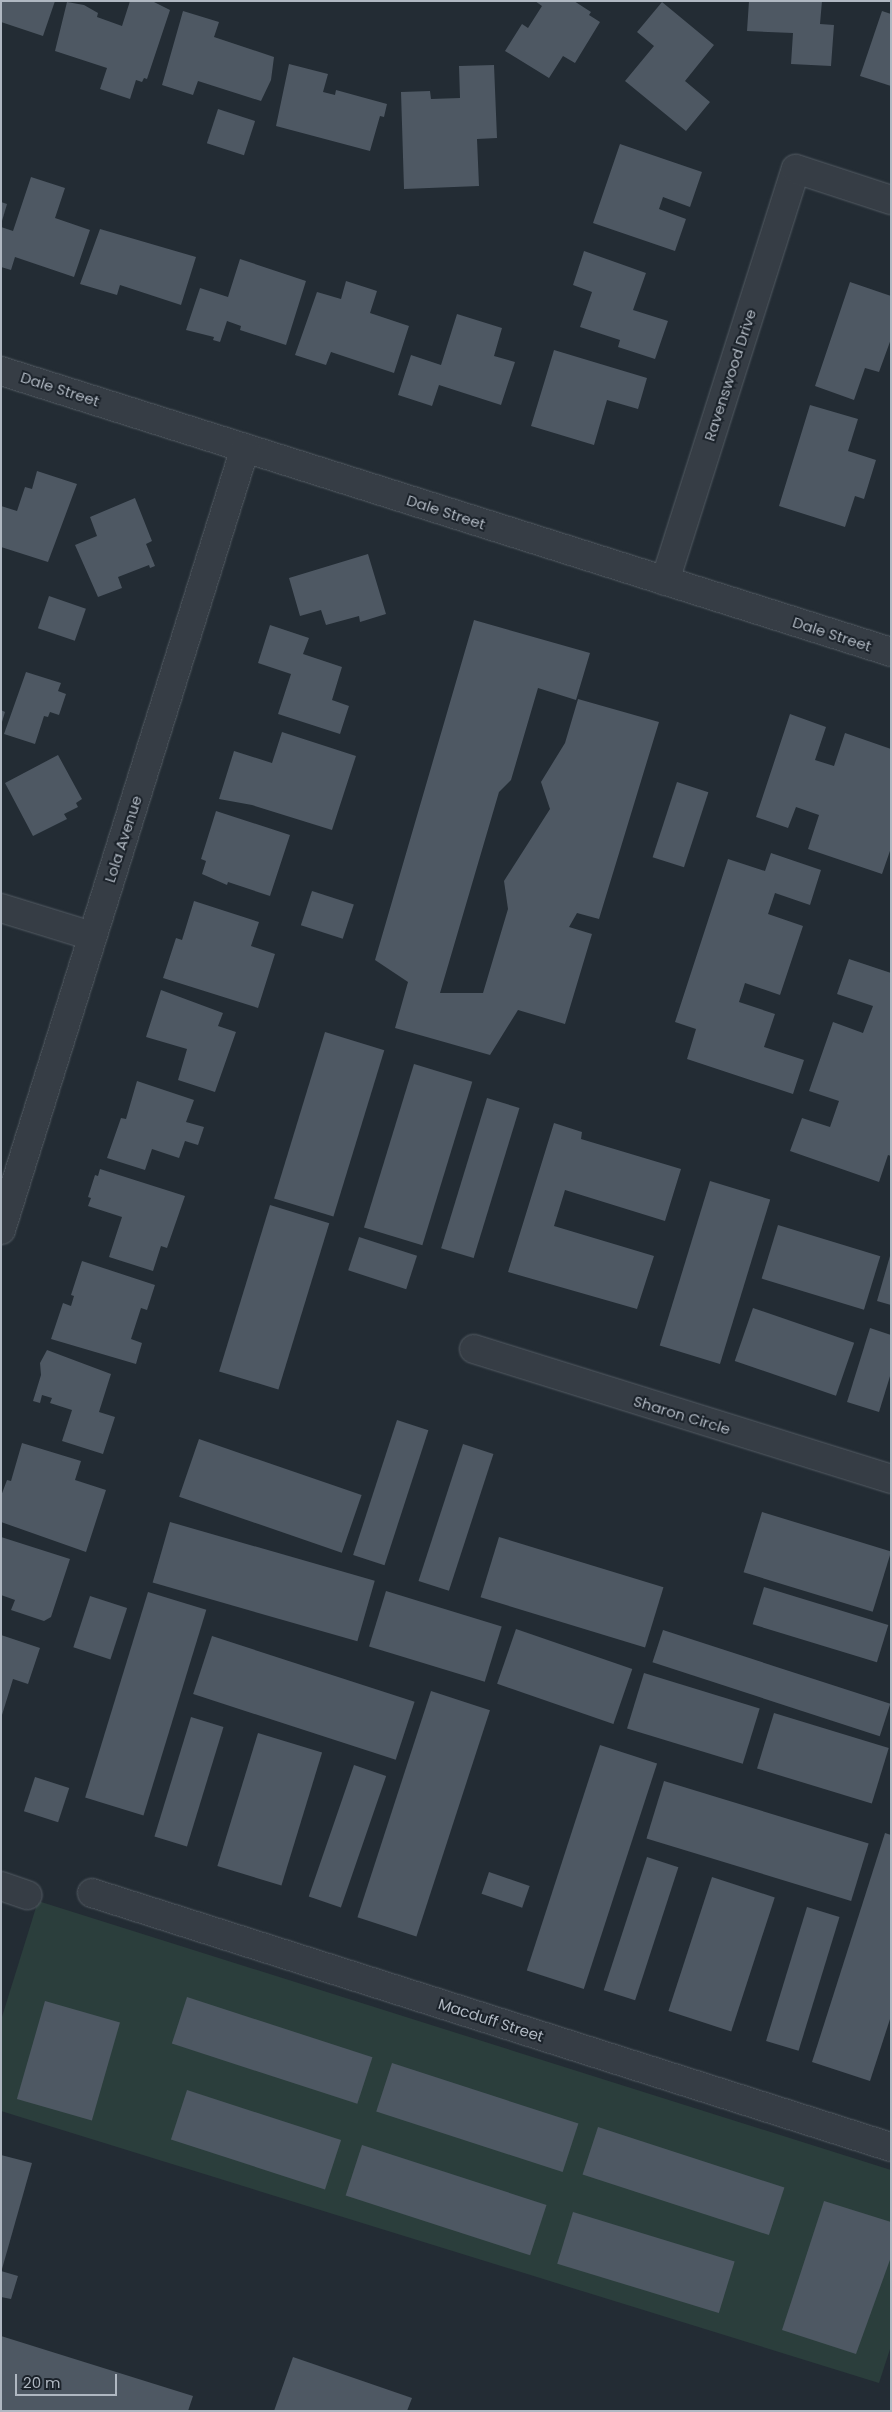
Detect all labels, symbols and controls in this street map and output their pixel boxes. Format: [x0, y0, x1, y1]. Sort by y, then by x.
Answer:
street label: Ravenswood Drive [700, 307, 760, 443]
street label: Dale Street [18, 368, 102, 410]
street label: Dale Street [404, 491, 488, 533]
street label: Dale Street [790, 613, 874, 655]
street label: Lola Avenue [100, 793, 146, 885]
street label: Sharon Circle [631, 1392, 733, 1438]
street label: Macduff Street [436, 1994, 546, 2046]
scale bar [18, 2364, 120, 2396]
text: 20 m [23, 2372, 61, 2393]

